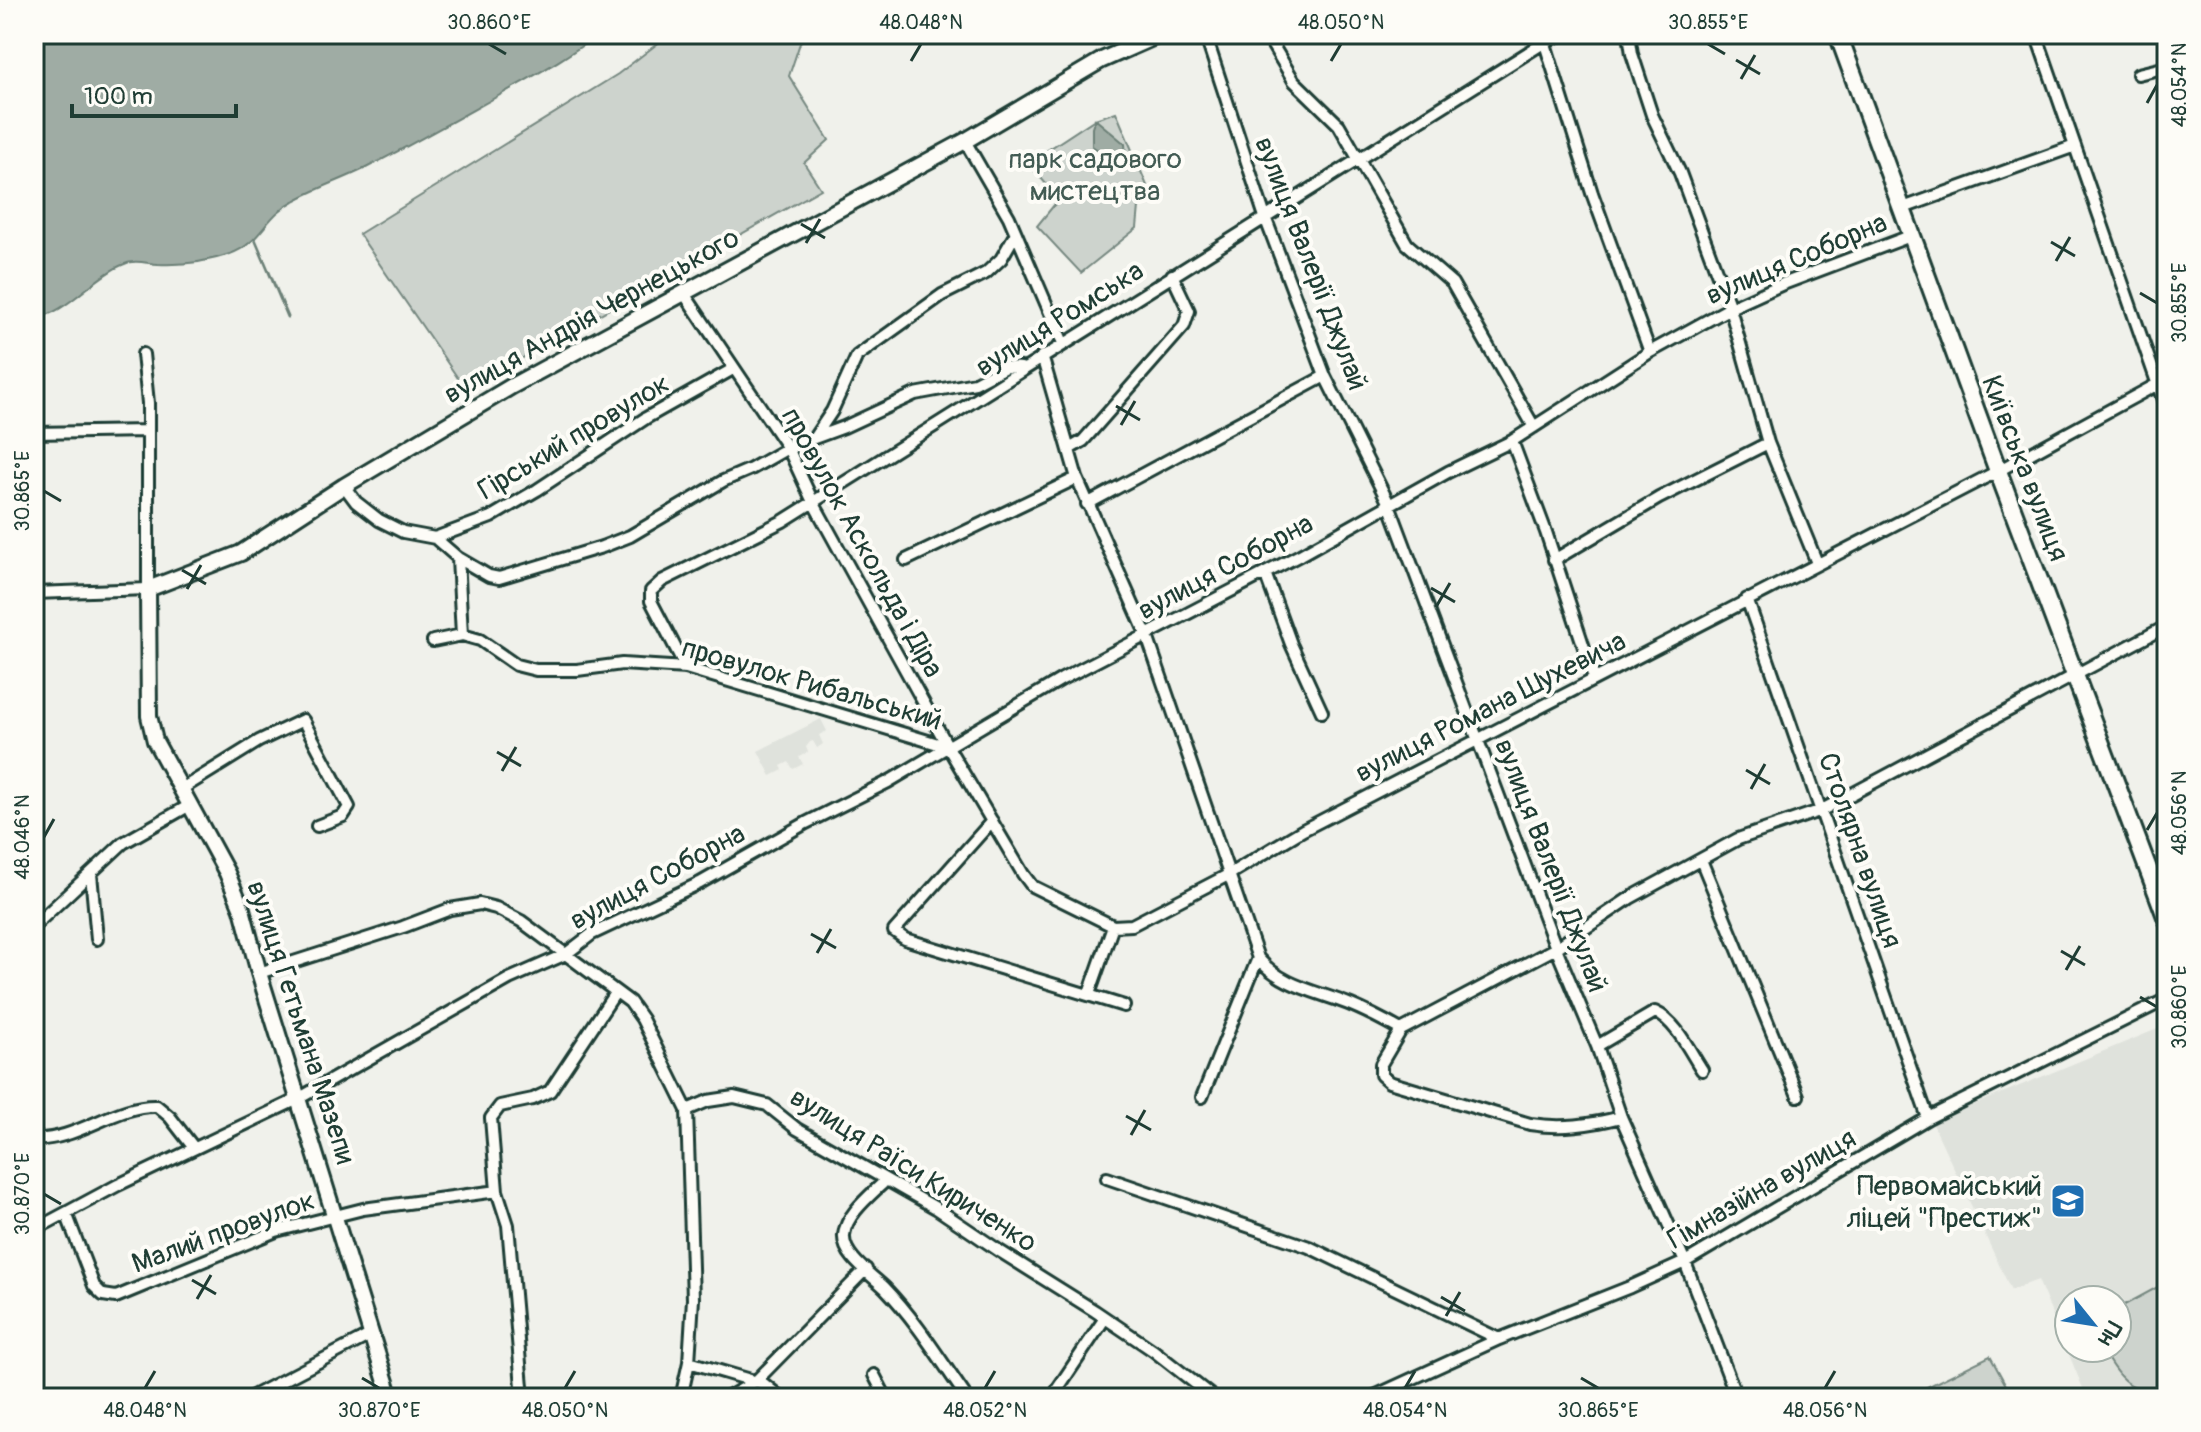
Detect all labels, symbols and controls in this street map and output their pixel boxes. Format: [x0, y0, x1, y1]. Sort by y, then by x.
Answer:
text: 30.860°E [447, 10, 531, 35]
text: 48.048°N [879, 10, 963, 35]
text: 48.050°N [1298, 10, 1384, 35]
text: 30.855°E [1668, 10, 1748, 35]
text: 48.054°N [2167, 43, 2192, 127]
scale bar [72, 68, 236, 118]
text: 100 m [84, 82, 153, 111]
street label: вулиця Валерії Джулай [1246, 132, 1375, 395]
park label: парк садового мистецтва [1008, 142, 1182, 209]
street label: вулиця Соборна [1701, 205, 1892, 313]
street label: вулиця Андрія Чернецького [438, 220, 745, 412]
street label: вулиця Ромська [969, 254, 1150, 385]
text: 30.855°E [2167, 263, 2192, 343]
street label: Гірський провулок [472, 366, 676, 508]
street label: Київська вулиця [1973, 371, 2076, 566]
street label: провулок Аскольда і Діра [773, 402, 950, 684]
text: 30.865°E [10, 451, 35, 531]
street label: вулиця Соборна [1132, 506, 1319, 628]
street label: вулиця Романа Шухевича [1349, 624, 1632, 791]
street label: провулок Рибальський [677, 631, 946, 738]
street label: вулиця Валерії Джулай [1486, 734, 1615, 997]
street label: Столярна вулиця [1810, 748, 1909, 953]
text: 48.056°N [2167, 771, 2192, 855]
text: 48.046°N [10, 794, 35, 880]
street label: вулиця Соборна [564, 816, 751, 938]
street label: вулиця Гетьмана Мазепи [238, 876, 363, 1168]
text: 30.860°E [2167, 965, 2192, 1049]
street label: вулиця Раїси Кириченко [783, 1080, 1043, 1261]
street label: Гімназійна вулиця [1661, 1121, 1863, 1258]
text: 30.870°E [10, 1153, 35, 1235]
place label: Первомайський ліцей "Престиж" [1847, 1169, 2042, 1236]
school or university icon: Первомайський ліцей "Престиж" [2049, 1182, 2087, 1220]
street label: Малий провулок [127, 1183, 320, 1282]
north arrow [2053, 1284, 2133, 1364]
text: Пн [2091, 1316, 2128, 1351]
text: 48.048°N [103, 1398, 187, 1423]
text: 30.870°E [338, 1398, 420, 1423]
text: 48.050°N [522, 1398, 608, 1423]
text: 48.052°N [943, 1398, 1027, 1423]
text: 48.054°N [1363, 1398, 1447, 1423]
text: 30.865°E [1558, 1398, 1638, 1423]
text: 48.056°N [1783, 1398, 1867, 1423]

